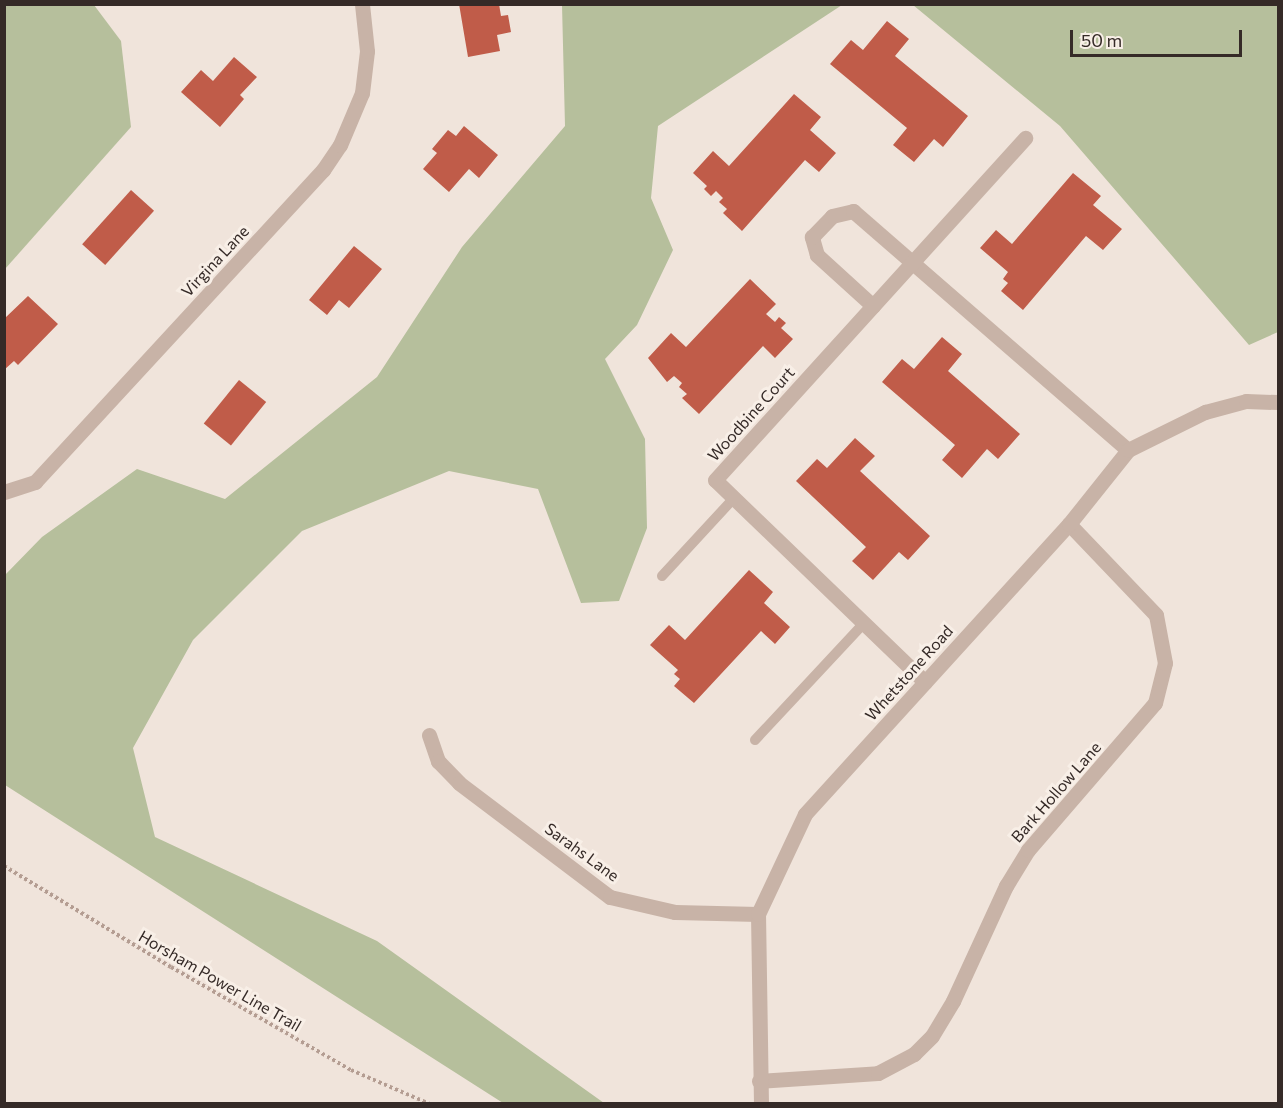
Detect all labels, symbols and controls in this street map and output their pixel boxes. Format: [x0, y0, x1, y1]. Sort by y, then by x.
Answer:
scale bar [1073, 18, 1246, 56]
text: 50 m [1081, 29, 1122, 51]
street label: Virgina Lane [177, 222, 253, 300]
street label: Woodbine Court [704, 363, 798, 465]
street label: Whetstone Road [861, 621, 957, 725]
street label: Bark Hollow Lane [1007, 738, 1105, 846]
street label: Sarahs Lane [541, 819, 623, 885]
street label: Horsham Power Line Trail [135, 927, 305, 1035]

